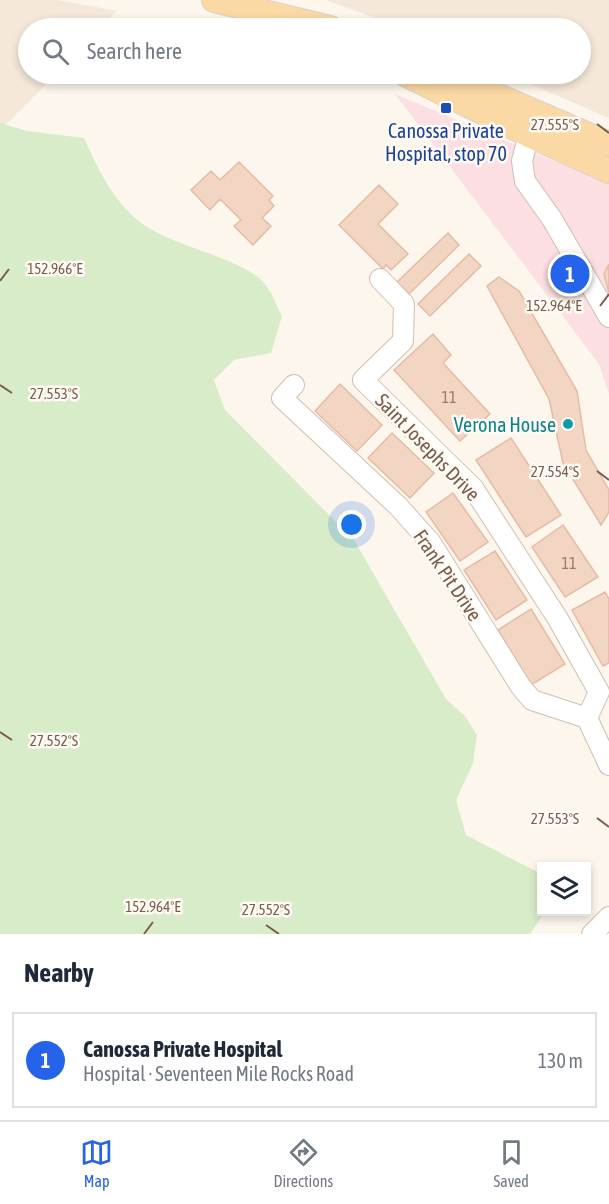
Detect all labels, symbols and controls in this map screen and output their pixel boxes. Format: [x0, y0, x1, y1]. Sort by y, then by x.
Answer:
search box [18, 18, 591, 84]
icon: search [39, 35, 72, 68]
text: Search here [87, 38, 182, 64]
marker: Canossa Private Hospital, stop 70 [439, 101, 453, 115]
text: 27.555°S [531, 116, 579, 133]
place label: Canossa Private Hospital, stop 70 [385, 119, 507, 165]
pin: 1 [550, 252, 590, 296]
text: 152.966°E [27, 260, 83, 277]
text: 152.964°E [526, 297, 582, 314]
text: 27.553°S [30, 385, 78, 402]
house number: 11 [441, 388, 457, 406]
street label: Saint Josephs Drive [371, 389, 485, 505]
place label: Verona House [454, 413, 556, 436]
marker: Verona House [561, 417, 575, 431]
text: 27.554°S [531, 463, 579, 480]
your location [337, 510, 366, 539]
street label: Frank Pit Drive [409, 525, 487, 625]
house number: 11 [561, 554, 577, 572]
text: 27.552°S [30, 732, 78, 749]
text: 27.553°S [531, 810, 579, 827]
map controls [537, 862, 591, 916]
button: layers [537, 862, 591, 916]
text: 152.964°E [125, 898, 181, 915]
text: 27.552°S [242, 901, 290, 918]
text: Nearby [24, 958, 94, 988]
text: Canossa Private Hospital [83, 1036, 282, 1062]
text: 1 [41, 1049, 50, 1072]
text: 130 m [538, 1049, 583, 1072]
text: Hospital · Seventeen Mile Rocks Road [83, 1062, 354, 1085]
tab: Map [80, 1136, 113, 1190]
tab: Directions [273, 1136, 333, 1190]
tab: Saved [493, 1136, 529, 1190]

